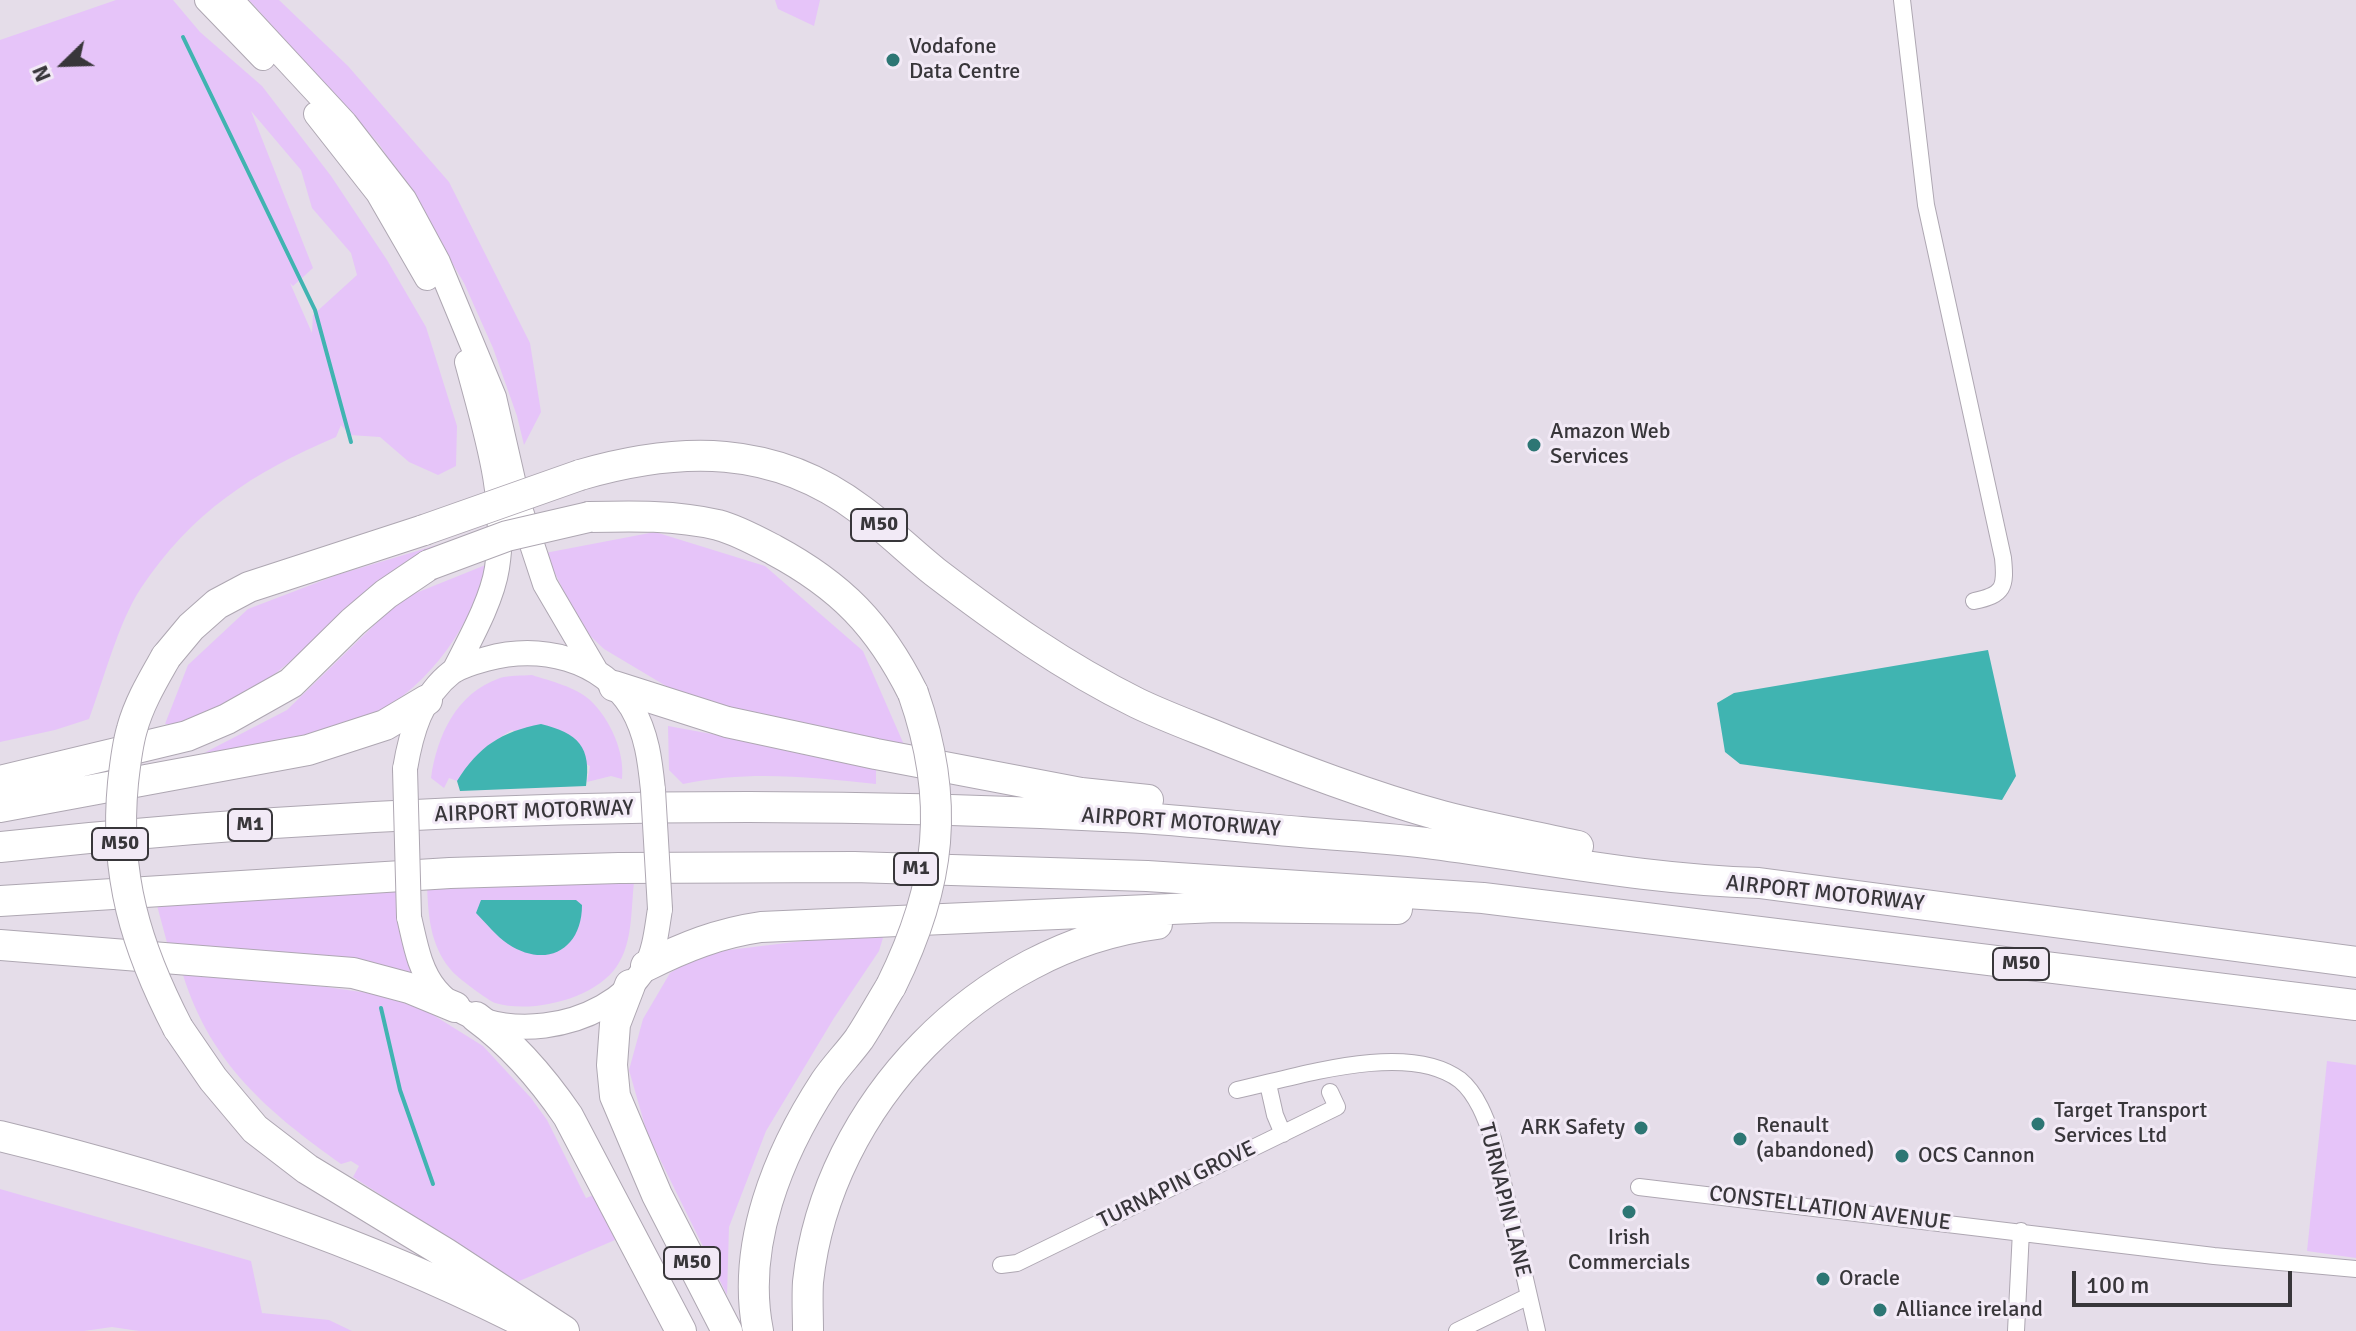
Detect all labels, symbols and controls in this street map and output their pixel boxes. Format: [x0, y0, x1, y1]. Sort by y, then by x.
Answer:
north arrow [24, 24, 104, 104]
place label: Vodafone Data Centre [909, 34, 1020, 86]
marker: Vodafone Data Centre [884, 51, 902, 69]
text: N [26, 61, 57, 86]
place label: Amazon Web Services [1550, 419, 1670, 470]
marker: Amazon Web Services [1525, 436, 1543, 454]
road number: M50 [851, 509, 907, 541]
street label: AIRPORT MOTORWAY [434, 795, 634, 829]
street label: AIRPORT MOTORWAY [1081, 803, 1281, 843]
road number: M1 [228, 809, 272, 841]
road number: M50 [92, 828, 148, 860]
road number: M1 [894, 853, 938, 885]
street label: AIRPORT MOTORWAY [1724, 870, 1926, 918]
road number: M50 [1993, 948, 2049, 980]
place label: Target Transport Services Ltd [2054, 1098, 2207, 1150]
place label: Renault (abandoned) [1756, 1113, 1874, 1164]
place label: ARK Safety [1521, 1115, 1625, 1141]
marker: Target Transport Services Ltd [2029, 1115, 2047, 1133]
marker: ARK Safety [1632, 1119, 1650, 1137]
street label: TURNAPIN LANE [1472, 1120, 1536, 1280]
marker: Renault (abandoned) [1731, 1130, 1749, 1148]
street label: TURNAPIN GROVE [1094, 1135, 1260, 1235]
place label: OCS Cannon [1918, 1143, 2035, 1169]
marker: OCS Cannon [1893, 1147, 1911, 1165]
street label: CONSTELLATION AVENUE [1708, 1181, 1952, 1237]
marker: Irish Commercials [1620, 1203, 1638, 1221]
place label: Irish Commercials [1568, 1225, 1690, 1276]
road number: M50 [664, 1247, 720, 1279]
scale bar [2076, 1255, 2296, 1305]
place label: Oracle [1839, 1266, 1900, 1292]
marker: Oracle [1814, 1270, 1832, 1288]
text: 100 m [2086, 1270, 2149, 1300]
place label: Alliance ireland [1896, 1297, 2043, 1323]
marker: Alliance ireland [1871, 1301, 1889, 1319]

